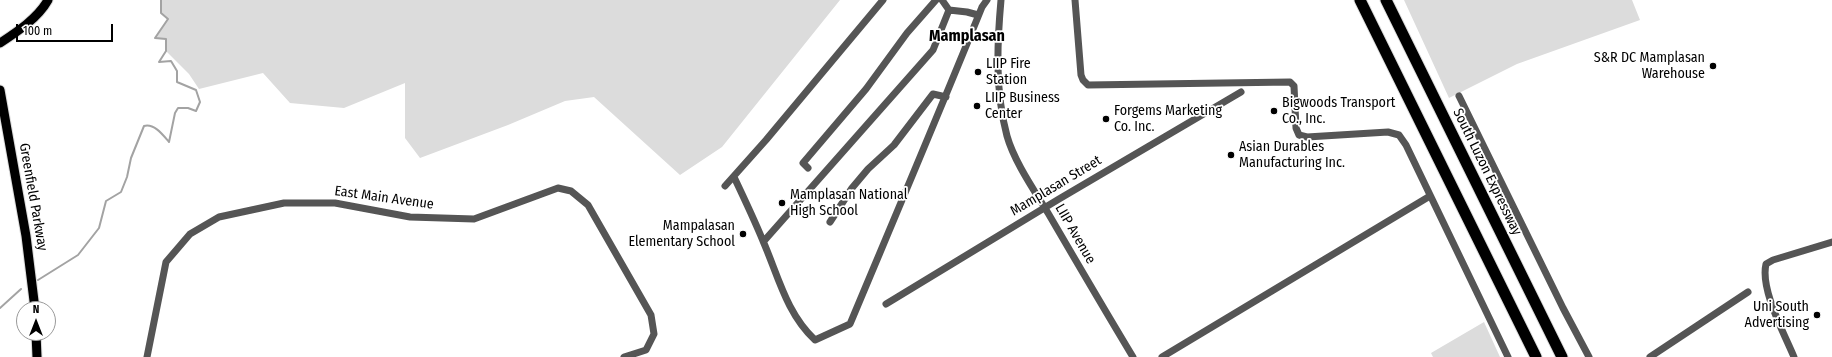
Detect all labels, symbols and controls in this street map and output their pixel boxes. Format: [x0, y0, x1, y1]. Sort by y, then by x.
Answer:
scale bar [18, 16, 115, 42]
text: 100 m [23, 24, 52, 38]
district label: Mamplasan [929, 27, 1005, 47]
place label: S&R DC Mamplasan Warehouse [1594, 50, 1705, 82]
place label: LIIP Fire Station [986, 56, 1031, 88]
marker: S&R DC Mamplasan Warehouse [1708, 61, 1718, 71]
marker: LIIP Fire Station [973, 67, 983, 77]
place label: LIIP Business Center [985, 90, 1060, 122]
place label: Bigwoods Transport Co., Inc. [1282, 95, 1395, 128]
marker: LIIP Business Center [972, 101, 982, 111]
place label: Forgems Marketing Co. Inc. [1114, 103, 1222, 136]
marker: Bigwoods Transport Co., Inc. [1269, 106, 1279, 116]
street label: South Luzon Expressway [1449, 106, 1525, 238]
marker: Forgems Marketing Co. Inc. [1101, 114, 1111, 124]
place label: Asian Durables Manufacturing Inc. [1239, 139, 1345, 172]
street label: Greenfield Parkway [15, 142, 51, 252]
marker: Asian Durables Manufacturing Inc. [1226, 150, 1236, 160]
street label: Mamplasan Street [1007, 152, 1105, 220]
street label: East Main Avenue [333, 183, 435, 213]
place label: Mamplasan National High School [790, 187, 907, 220]
marker: Mamplasan National High School [777, 198, 787, 208]
street label: LIIP Avenue [1051, 201, 1099, 267]
place label: Mampalasan Elementary School [628, 218, 735, 250]
marker: Mampalasan Elementary School [738, 229, 748, 239]
place label: Uni South Advertising [1745, 299, 1809, 332]
north arrow [16, 301, 56, 341]
text: N [33, 303, 39, 316]
marker: Uni South Advertising [1812, 310, 1822, 320]

